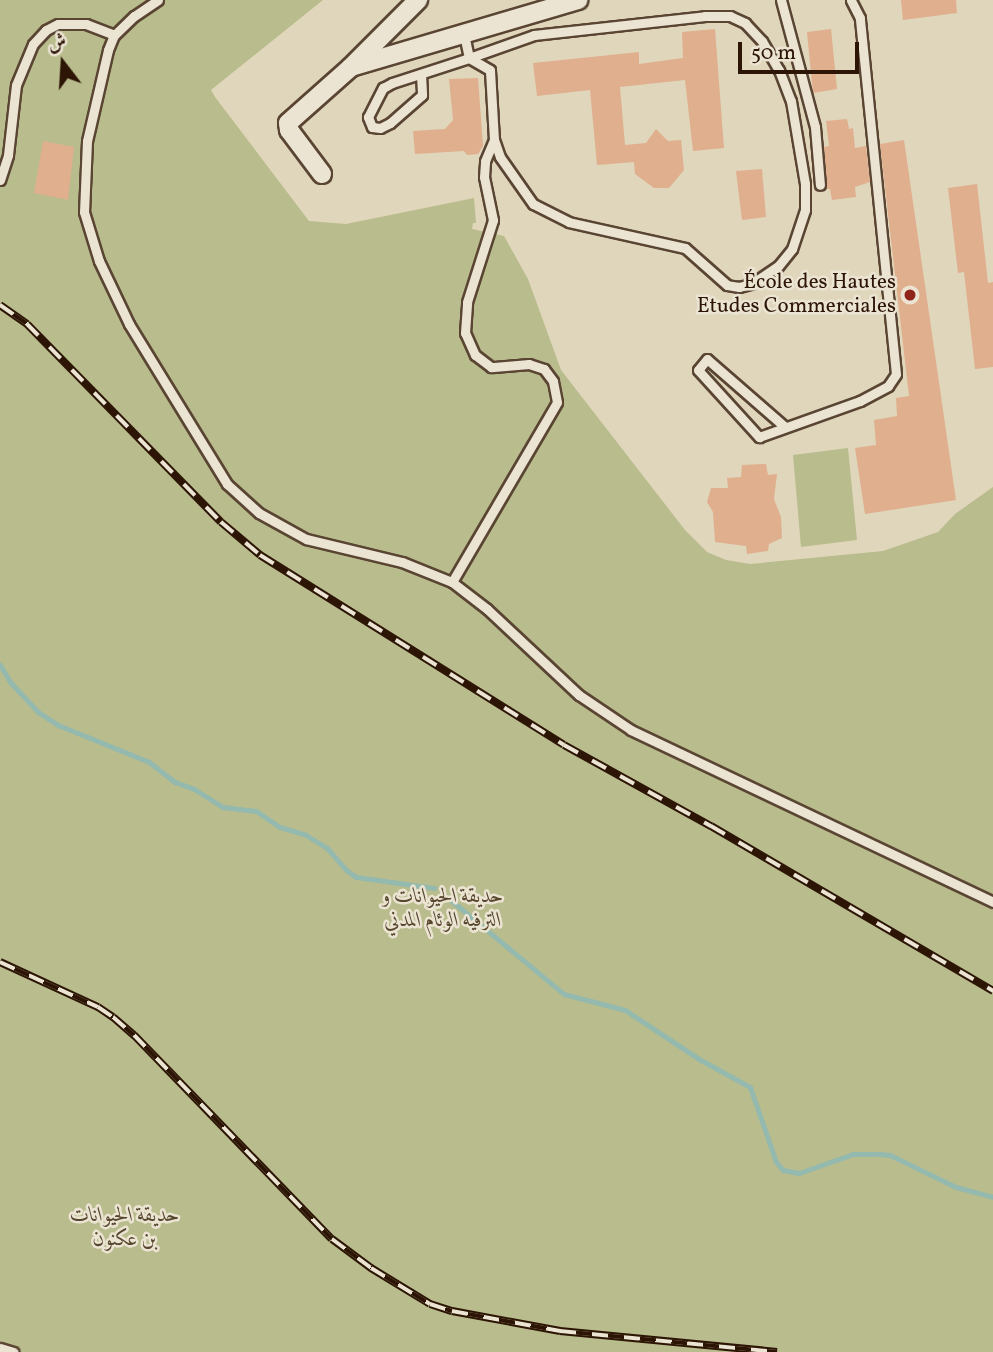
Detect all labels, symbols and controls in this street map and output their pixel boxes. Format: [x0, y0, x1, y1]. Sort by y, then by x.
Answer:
north arrow [28, 28, 98, 98]
text: ش [44, 28, 70, 58]
scale bar [741, 28, 862, 72]
text: 50 m [751, 39, 796, 68]
place label: École des Hautes Etudes Commerciales [697, 270, 896, 320]
marker: École des Hautes Etudes Commerciales [902, 287, 918, 303]
park label: حديقة الحيوانات و الترفيه الوئام المدني [382, 884, 504, 934]
park label: حديقة الحيوانات بن عكنون [70, 1203, 180, 1253]

